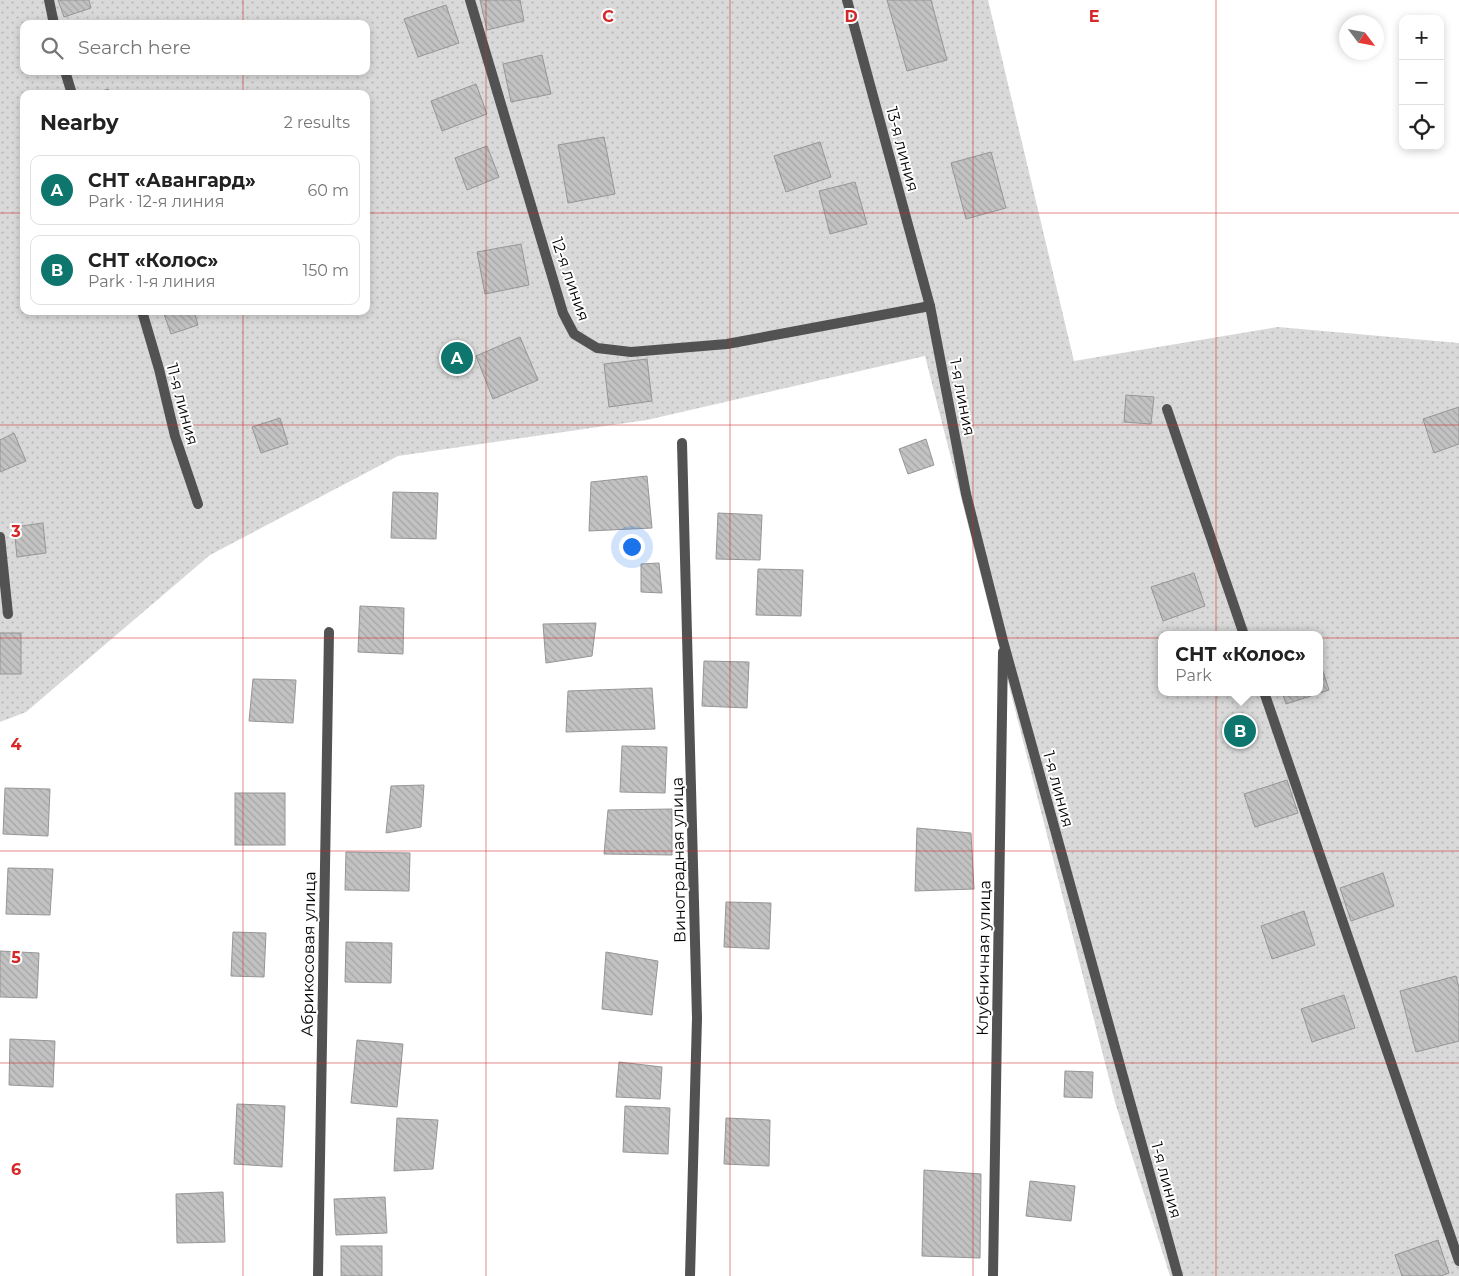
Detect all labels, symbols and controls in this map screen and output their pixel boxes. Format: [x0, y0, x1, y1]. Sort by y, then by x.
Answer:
text: C [602, 7, 614, 26]
text: D [844, 7, 858, 26]
text: E [1089, 7, 1099, 26]
north arrow [1339, 15, 1384, 60]
map controls [1399, 15, 1444, 150]
button: + [1399, 15, 1444, 60]
search box [20, 20, 370, 75]
icon: search [38, 34, 66, 62]
text: Search here [78, 36, 191, 59]
button: − [1399, 60, 1444, 105]
street label: 13-я линия [882, 105, 923, 194]
button: locate [1399, 105, 1444, 150]
text: Nearby [40, 110, 119, 135]
text: 2 results [284, 113, 350, 132]
text: СНТ «Авангард» [88, 169, 256, 192]
text: A [51, 181, 63, 200]
text: 60 m [307, 181, 349, 200]
text: Park · 12-я линия [88, 192, 224, 211]
street label: 12-я линия [547, 235, 594, 323]
text: СНТ «Колос» [88, 249, 218, 272]
text: B [51, 261, 63, 280]
text: 150 m [302, 261, 349, 280]
text: Park · 1-я линия [88, 272, 215, 291]
pin: A [441, 339, 473, 377]
street label: 1-я линия [946, 357, 979, 437]
street label: 11-я линия [162, 361, 203, 447]
text: 3 [10, 522, 21, 541]
your location [619, 534, 645, 560]
popup [1158, 631, 1323, 696]
text: СНТ «Колос» [1175, 643, 1306, 666]
text: Park [1175, 666, 1212, 685]
pin: B [1224, 712, 1256, 750]
text: 4 [10, 735, 22, 754]
street label: 1-я линия [1039, 749, 1078, 829]
street label: Виноградная улица [668, 777, 689, 943]
street label: Абрикосовая улица [298, 871, 319, 1037]
street label: Клубничная улица [973, 880, 994, 1036]
text: 5 [11, 948, 21, 967]
street label: 1-я линия [1147, 1140, 1186, 1220]
text: 6 [11, 1160, 21, 1179]

